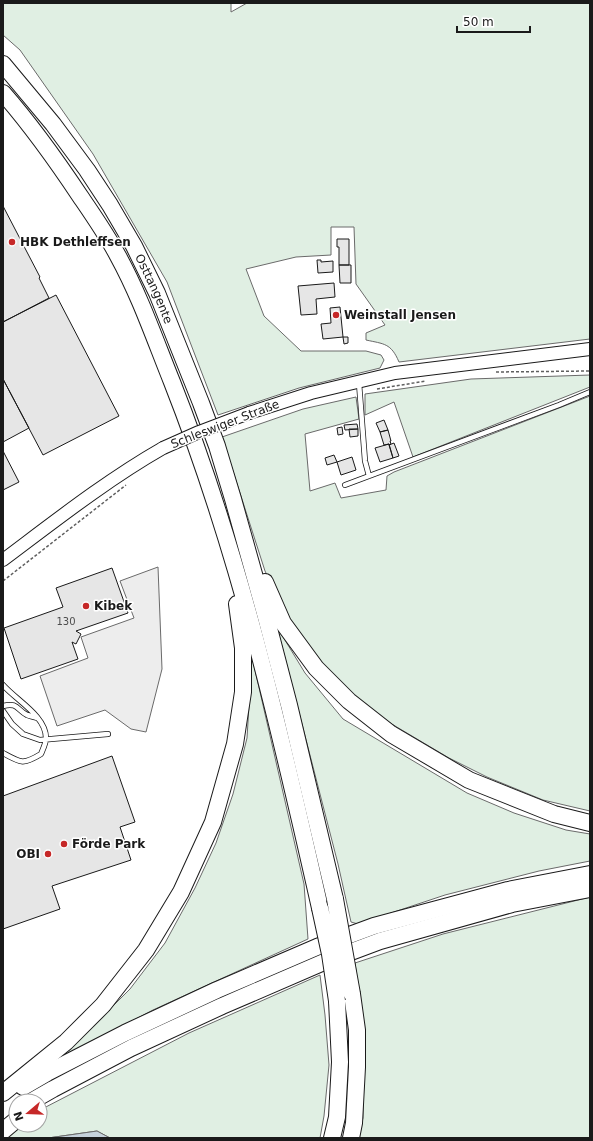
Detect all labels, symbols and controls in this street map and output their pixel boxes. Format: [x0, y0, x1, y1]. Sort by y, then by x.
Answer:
scale bar [457, 8, 530, 34]
text: 50 m [463, 15, 494, 29]
place label: HBK Dethleffsen [20, 235, 131, 249]
marker: HBK Dethleffsen [7, 237, 17, 247]
street label: Osttangente [132, 252, 176, 326]
place label: Weinstall Jensen [344, 308, 456, 322]
marker: Weinstall Jensen [331, 310, 341, 320]
street label: Schleswiger Straße [169, 397, 281, 451]
place label: Kibek [94, 599, 133, 613]
marker: Kibek [81, 601, 91, 611]
house number: 130 [56, 616, 76, 627]
place label: Förde Park [72, 837, 146, 851]
marker: Förde Park [59, 839, 69, 849]
place label: OBI [16, 847, 40, 861]
marker: OBI [43, 849, 53, 859]
north arrow [8, 1093, 48, 1133]
text: N [11, 1110, 27, 1123]

